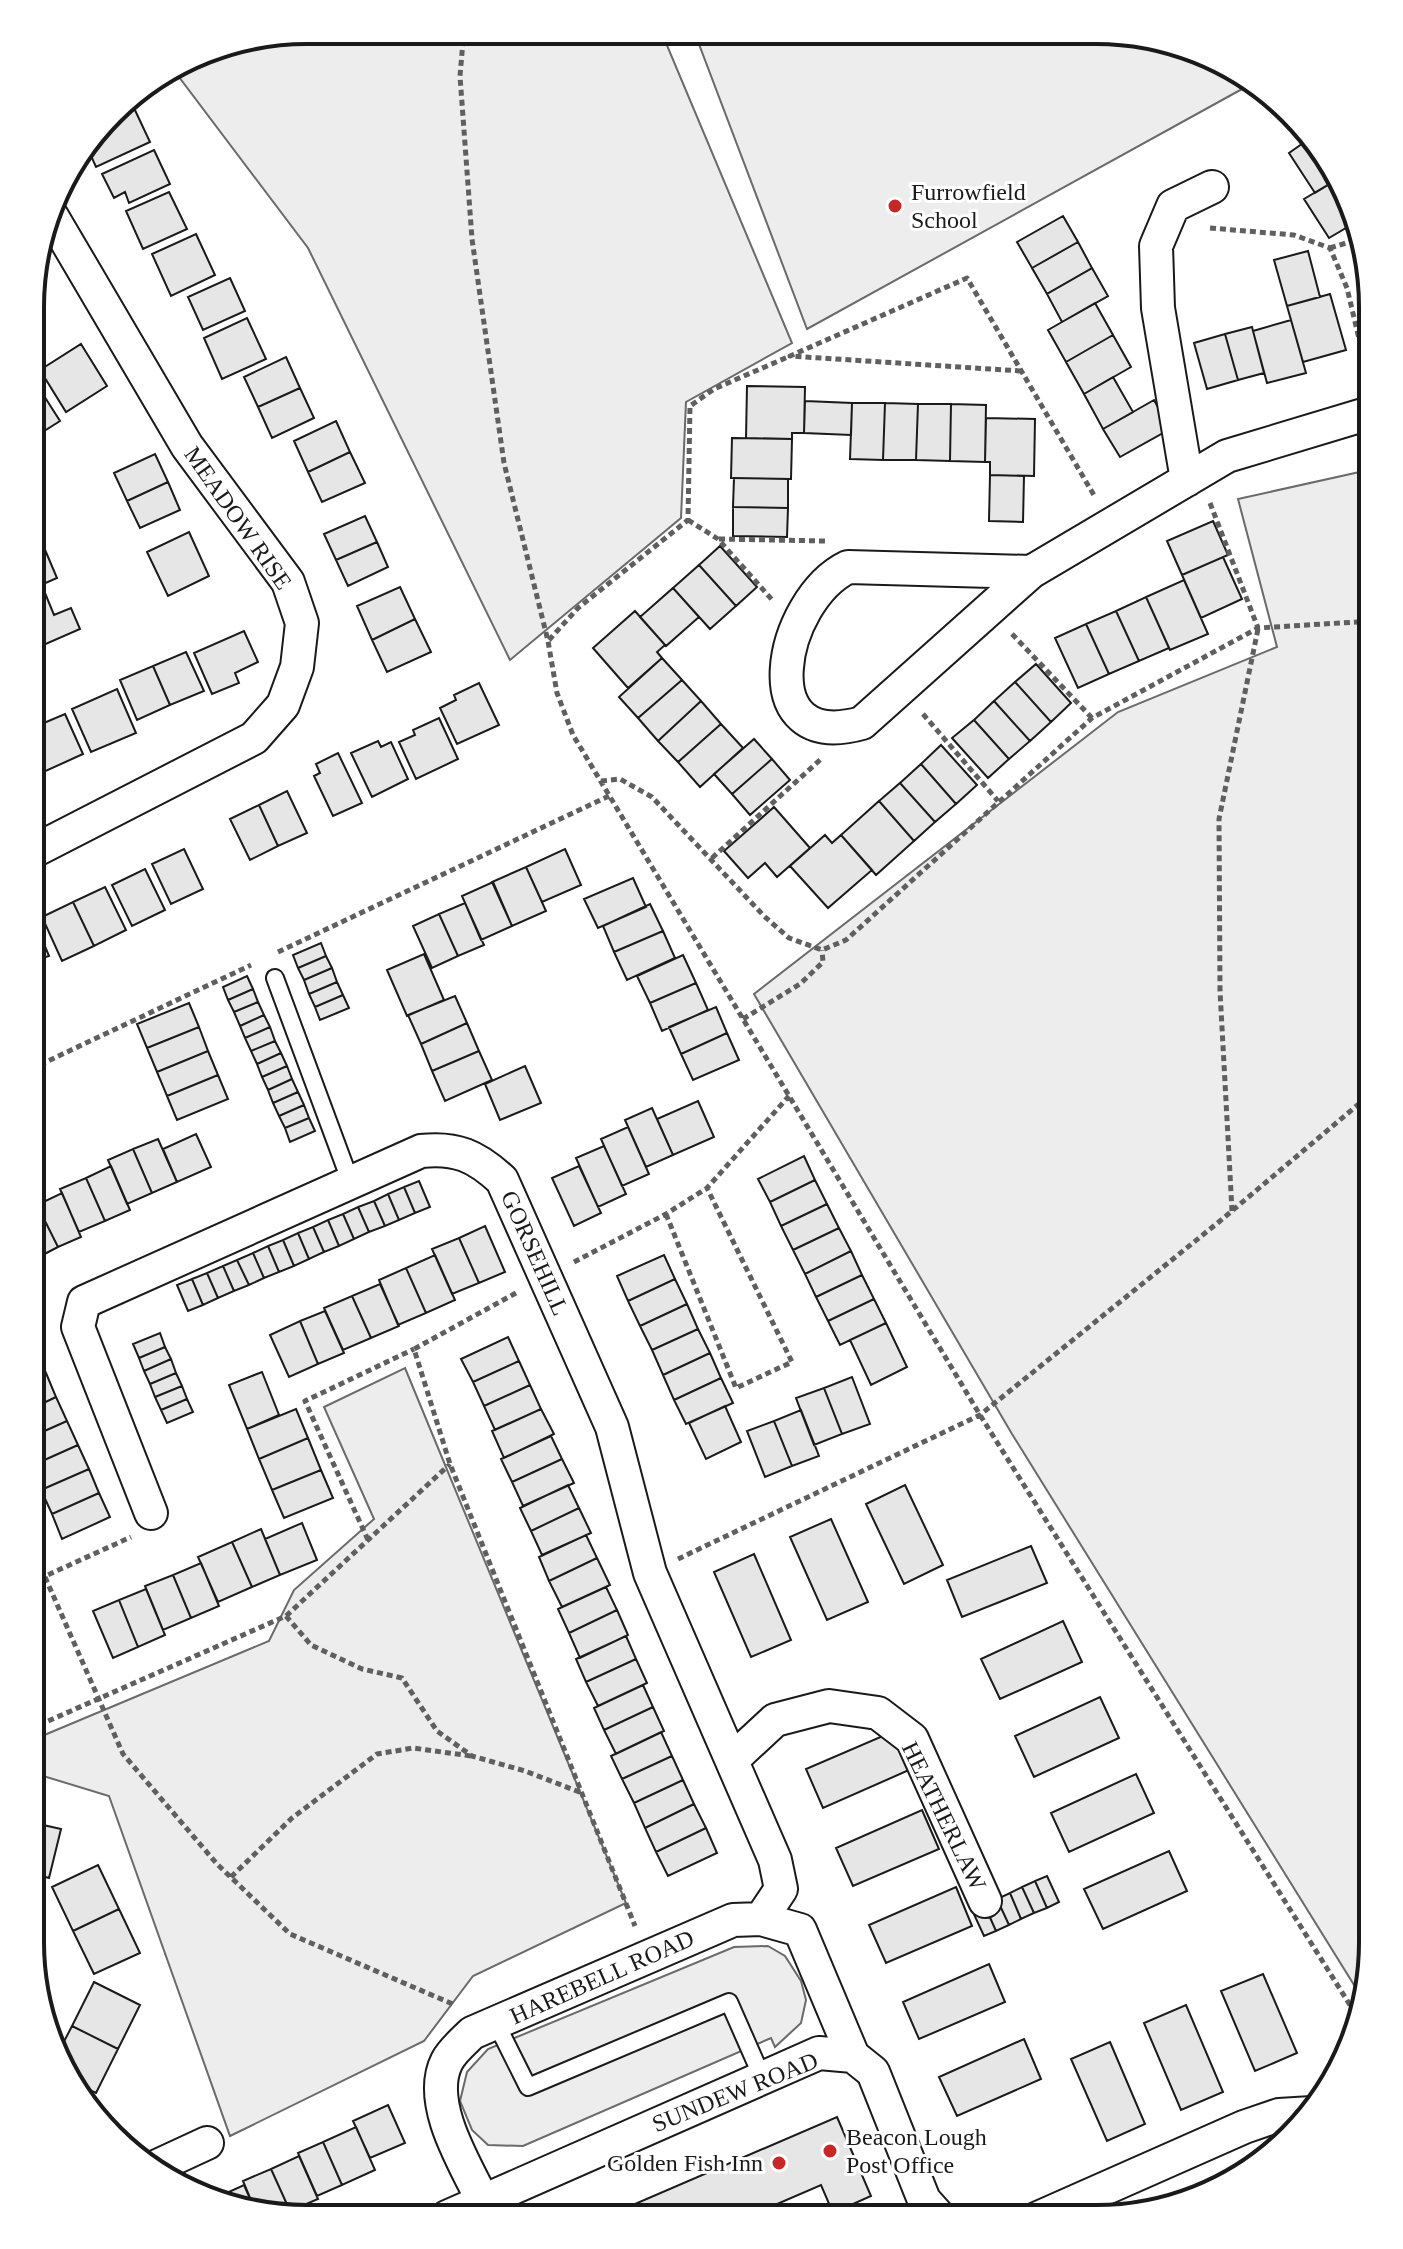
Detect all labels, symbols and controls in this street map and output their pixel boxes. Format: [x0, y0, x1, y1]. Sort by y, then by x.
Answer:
place label: Furrowfield School [911, 179, 1026, 233]
marker: Furrowfield School [886, 197, 904, 215]
street label: MEADOW RISE [179, 442, 297, 594]
street label: GORSEHILL [496, 1187, 574, 1319]
street label: HEATHERLAW [897, 1737, 991, 1895]
street label: HAREBELL ROAD [506, 1925, 698, 2029]
street label: SUNDEW ROAD [648, 2047, 822, 2137]
place label: Beacon Lough Post Office [846, 2124, 987, 2178]
marker: Beacon Lough Post Office [821, 2142, 839, 2160]
place label: Golden Fish Inn [607, 2150, 763, 2176]
marker: Golden Fish Inn [770, 2154, 788, 2172]

